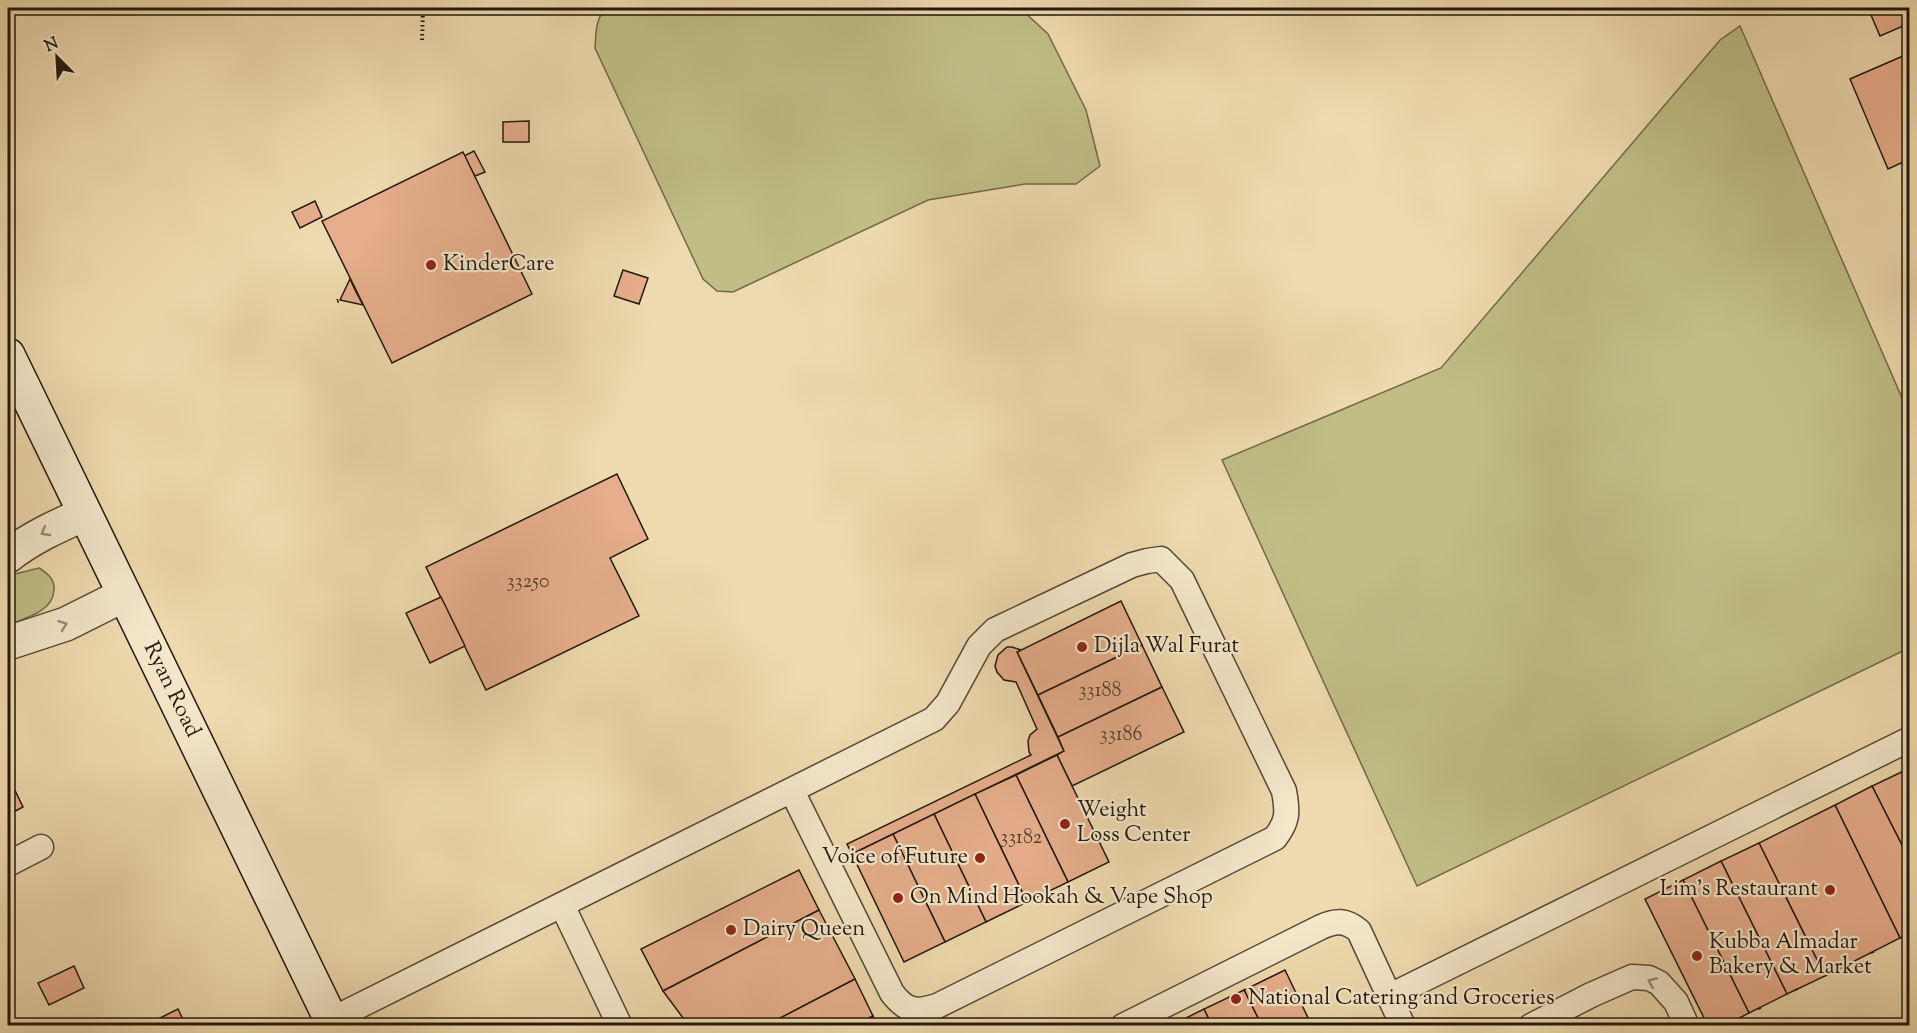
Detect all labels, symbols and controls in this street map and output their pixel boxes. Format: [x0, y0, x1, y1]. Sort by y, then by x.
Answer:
north arrow [27, 27, 87, 87]
text: N [41, 32, 63, 59]
place label: KinderCare [443, 249, 554, 281]
marker: KinderCare [424, 258, 438, 272]
one-way arrow [41, 525, 51, 537]
house number: 33250 [507, 568, 549, 597]
one-way arrow [57, 619, 68, 632]
place label: Dijla Wal Furat [1094, 631, 1240, 663]
street label: Ryan Road [134, 637, 208, 743]
marker: Dijla Wal Furat [1075, 640, 1089, 654]
house number: 33188 [1079, 677, 1121, 706]
house number: 33186 [1100, 721, 1143, 750]
place label: Weight Loss Center [1077, 795, 1190, 852]
marker: Weight Loss Center [1058, 817, 1072, 831]
house number: 33182 [1000, 824, 1042, 853]
place label: Voice of Future [822, 842, 968, 874]
marker: Voice of Future [973, 851, 987, 865]
place label: Lim's Restaurant [1660, 874, 1818, 906]
place label: On Mind Hookah & Vape Shop [910, 882, 1213, 914]
marker: Lim's Restaurant [1823, 883, 1837, 897]
marker: On Mind Hookah & Vape Shop [891, 891, 905, 905]
place label: Dairy Queen [743, 914, 865, 946]
marker: Dairy Queen [724, 923, 738, 937]
place label: Kubba Almadar Bakery & Market [1709, 927, 1872, 984]
marker: Kubba Almadar Bakery & Market [1690, 949, 1704, 963]
one-way arrow [1648, 976, 1658, 989]
place label: National Catering and Groceries [1248, 983, 1555, 1015]
marker: National Catering and Groceries [1229, 992, 1243, 1006]

